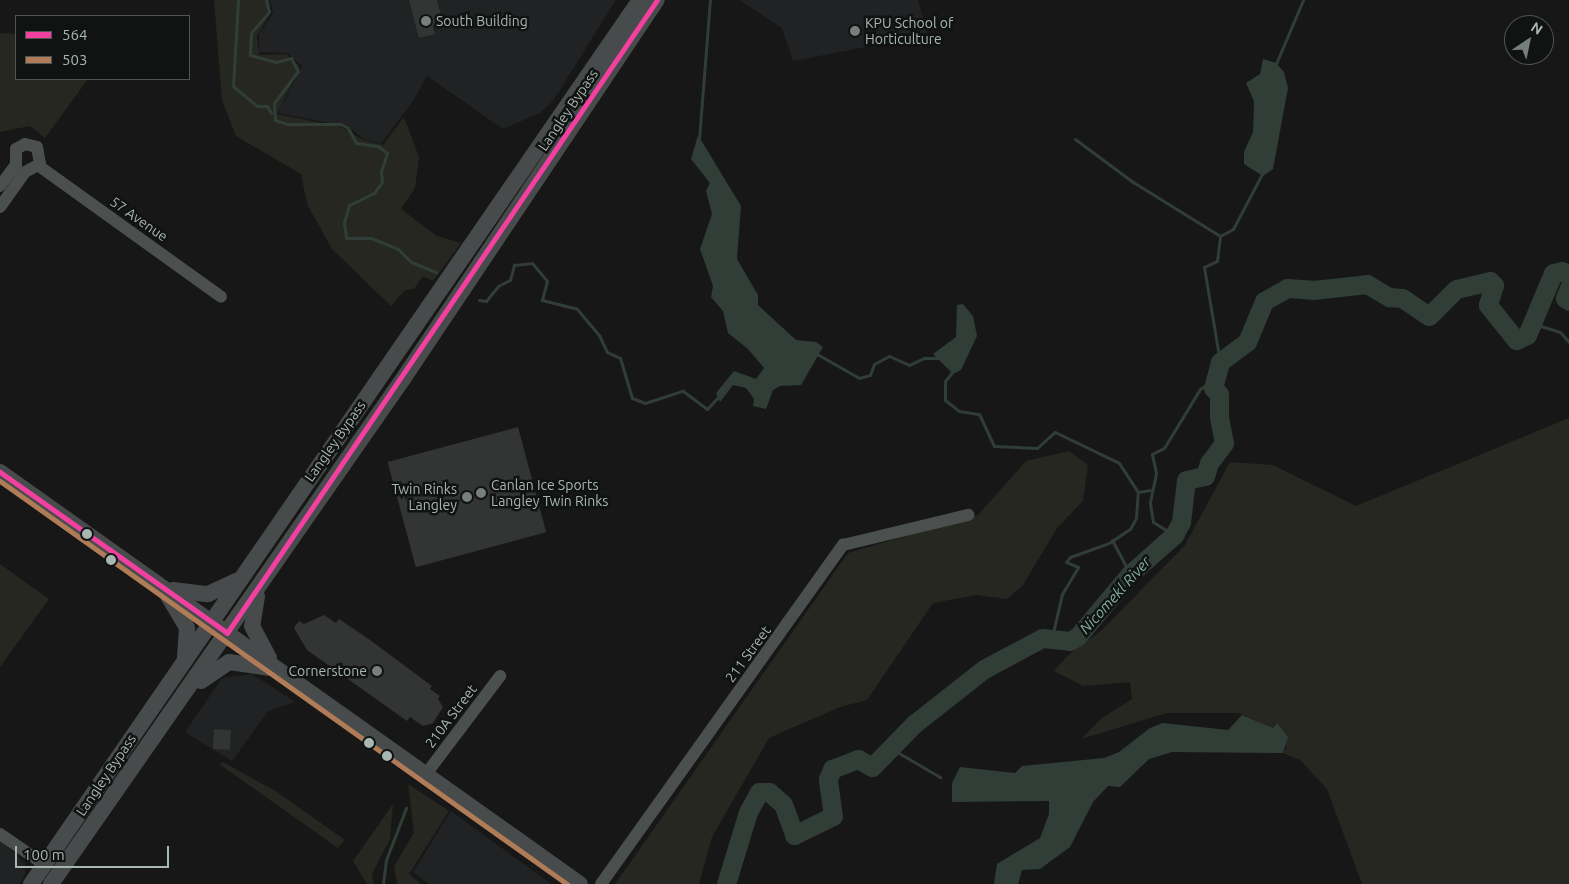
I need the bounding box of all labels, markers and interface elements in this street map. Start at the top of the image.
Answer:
place label: South Building [436,13,528,29]
legend [15,15,190,80]
marker: South Building [420,15,432,27]
place label: KPU School of Horticulture [865,15,953,48]
north arrow [1504,15,1554,65]
text: N [1528,19,1546,38]
marker: KPU School of Horticulture [849,25,861,37]
text: 564 [62,26,87,43]
text: 503 [62,51,87,68]
street label: Langley Bypass [535,66,601,154]
street label: 57 Avenue [107,193,171,245]
street label: Langley Bypass [301,397,369,485]
place label: Canlan Ice Sports Langley Twin Rinks [491,477,608,510]
place label: Twin Rinks Langley [391,481,457,514]
marker: Canlan Ice Sports Langley Twin Rinks [475,487,487,499]
marker: Twin Rinks Langley [461,491,473,503]
unlabelled marker [82,529,92,539]
water label: Nicomekl River [1076,553,1154,637]
unlabelled marker [106,555,116,565]
street label: 211 Street [722,622,774,686]
place label: Cornerstone [288,663,367,679]
marker: Cornerstone [371,665,383,677]
street label: 210A Street [422,681,480,751]
street label: Langley Bypass [73,731,139,819]
unlabelled marker [364,738,374,748]
unlabelled marker [382,751,392,761]
scale bar [18,836,171,868]
text: 100 m [23,846,65,863]

